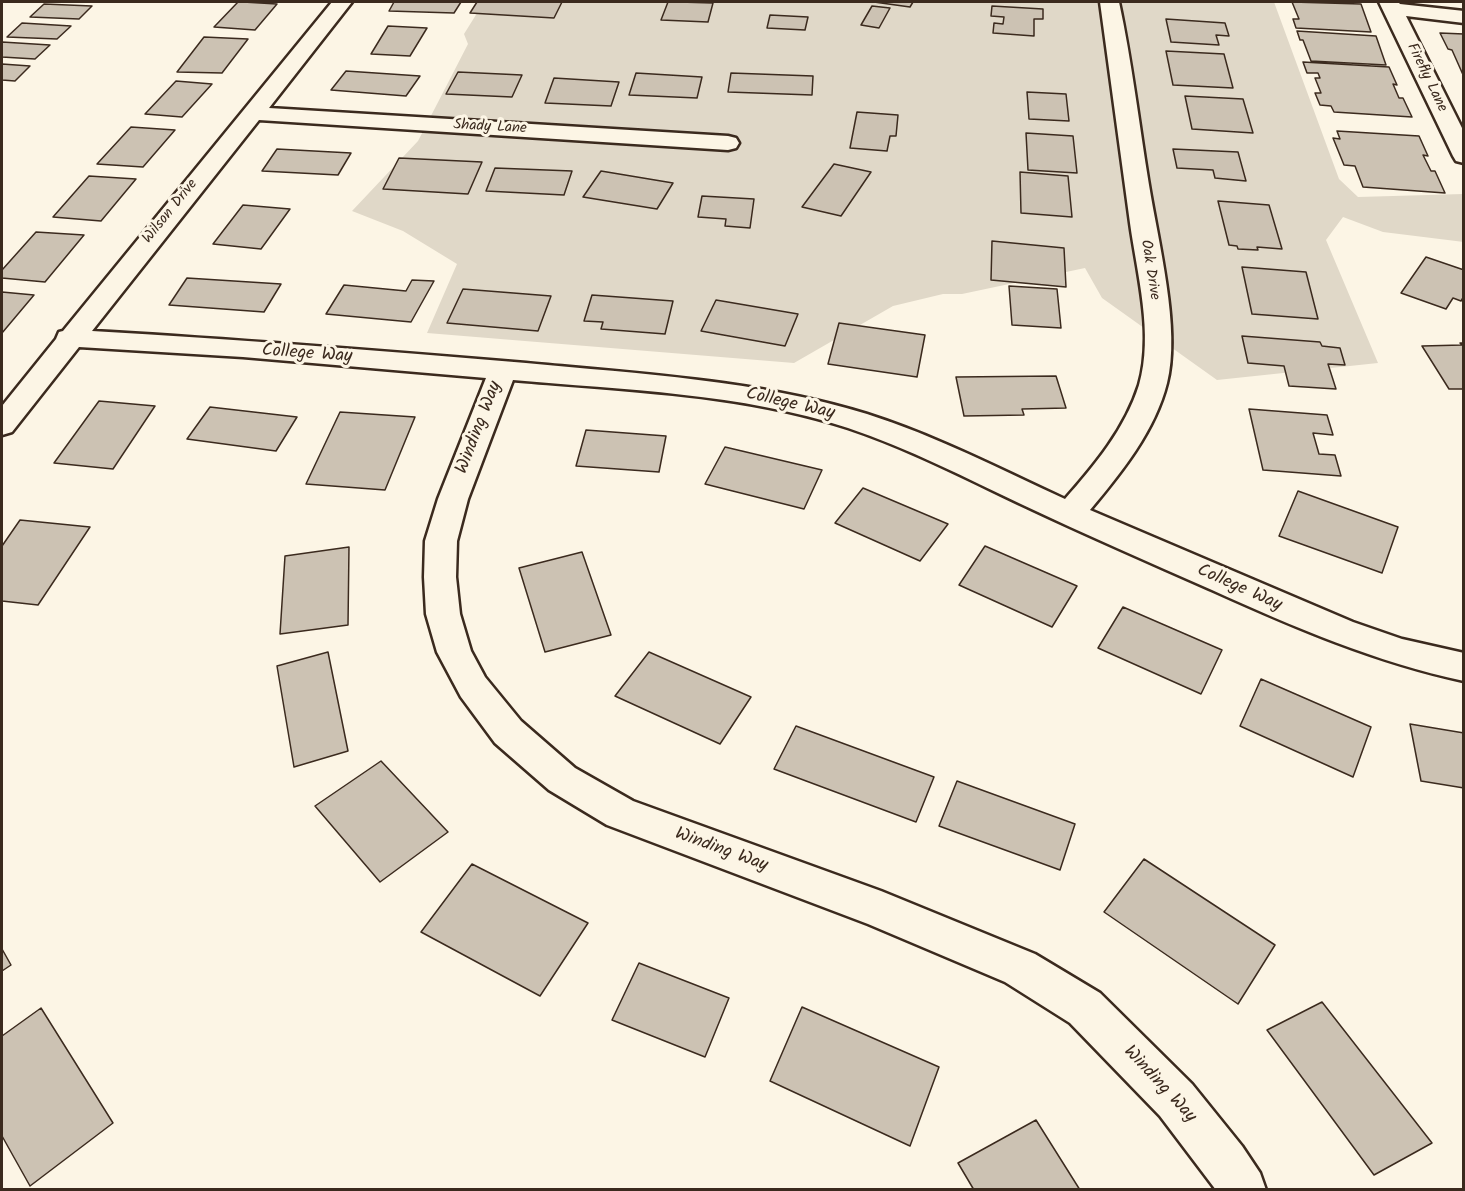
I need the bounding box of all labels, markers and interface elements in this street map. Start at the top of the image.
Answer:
street label: Firefly Lane [1402,41,1450,115]
street label: Shady Lane [453,117,527,139]
street label: Wilson Drive [140,176,202,248]
street label: Oak Drive [1135,239,1163,301]
street label: College Way [261,341,353,369]
street label: Winding Way [452,379,508,477]
street label: College Way [743,384,837,426]
street label: College Way [1193,561,1285,617]
street label: Winding Way [671,824,771,878]
street label: Winding Way [1118,1042,1200,1128]

